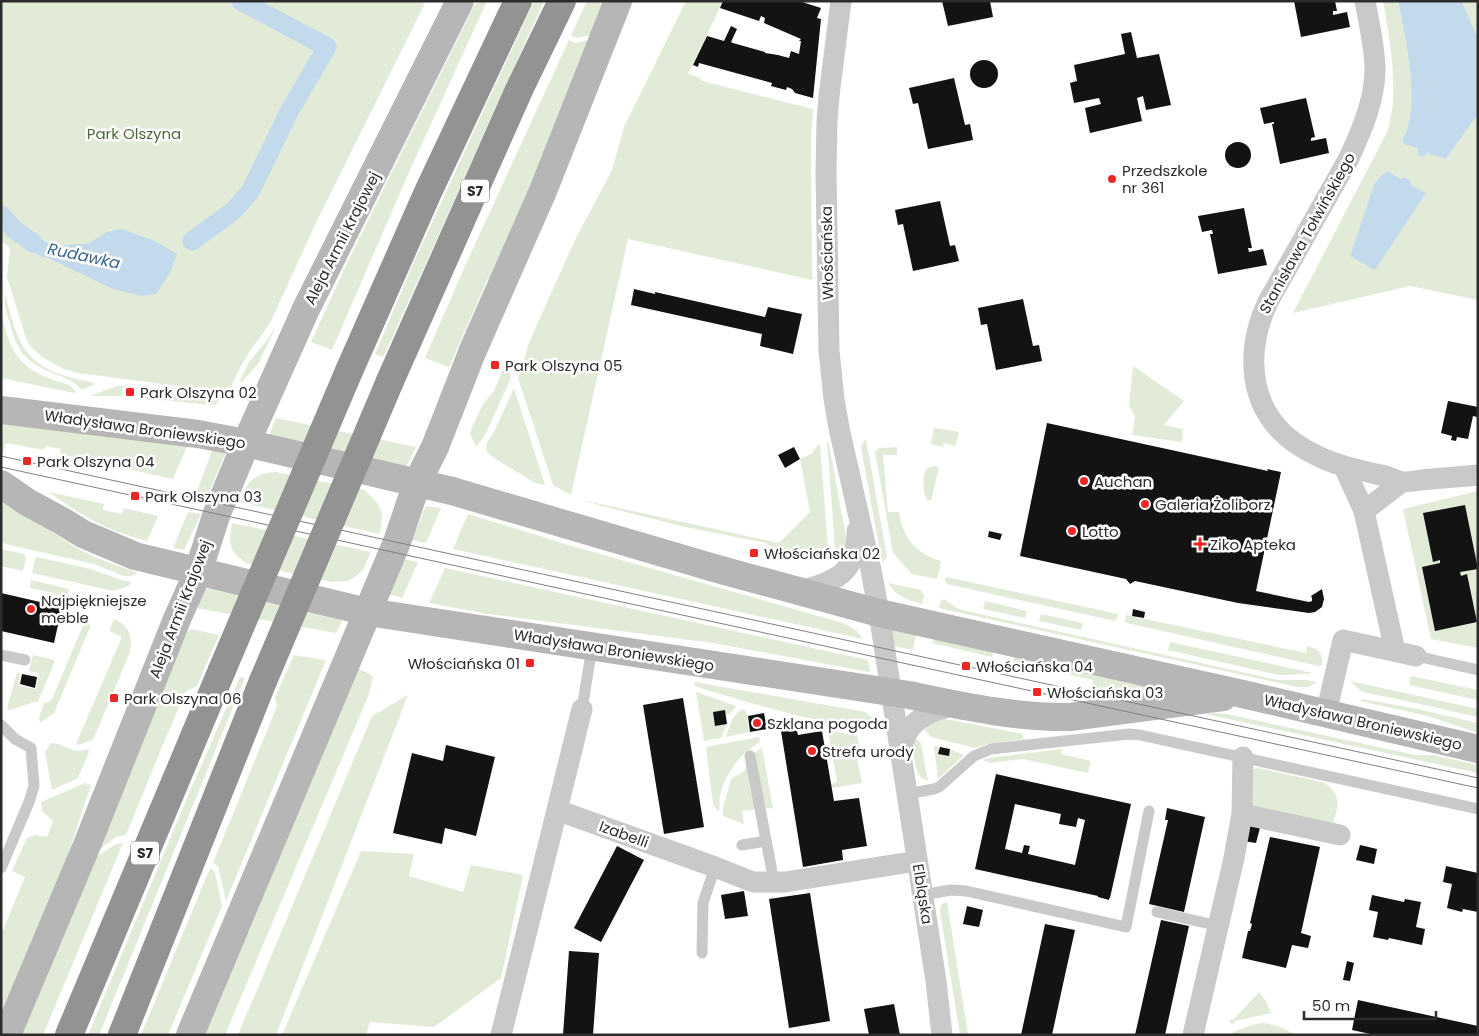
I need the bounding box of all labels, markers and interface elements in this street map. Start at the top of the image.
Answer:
park label: Park Olszyna [87,123,181,144]
street label: Stanisława Tołwińskiego [1254,149,1360,317]
place label: Przedszkole nr 361 [1122,160,1208,198]
street label: Aleja Armii Krajowej [299,168,385,308]
marker: Przedszkole nr 361 [1106,173,1118,185]
road number: S7 [461,180,489,202]
street label: Włościańska [816,206,838,300]
water label: Rudawka [46,237,123,275]
place label: Park Olszyna 05 [505,355,622,376]
marker: Park Olszyna 05 [489,359,501,371]
place label: Park Olszyna 02 [140,382,257,403]
marker: Park Olszyna 02 [124,386,136,398]
street label: Władysława Broniewskiego [43,404,247,454]
place label: Park Olszyna 04 [37,451,154,472]
marker: Park Olszyna 04 [21,455,33,467]
place label: Auchan [1094,471,1152,492]
marker: Auchan [1078,475,1090,487]
place label: Park Olszyna 03 [145,486,262,507]
marker: Park Olszyna 03 [129,490,141,502]
place label: Galeria Żoliborz [1155,494,1271,515]
marker: Galeria Żoliborz [1139,498,1151,510]
place label: Lotto [1082,521,1119,542]
marker: Lotto [1066,525,1078,537]
place label: Ziko Apteka [1210,534,1296,555]
street label: Aleja Armii Krajowej [144,537,216,681]
marker: Ziko Apteka [1194,538,1206,550]
place label: Włościańska 02 [764,543,880,564]
marker: Włościańska 02 [748,547,760,559]
place label: Najpiękniejsze meble [41,590,147,628]
marker: Najpiękniejsze meble [25,603,37,615]
street label: Władysława Broniewskiego [512,624,716,676]
place label: Włościańska 01 [408,653,520,674]
place label: Włościańska 04 [976,656,1093,677]
marker: Włościańska 01 [524,657,536,669]
marker: Włościańska 04 [960,660,972,672]
place label: Włościańska 03 [1047,682,1163,703]
marker: Włościańska 03 [1031,686,1043,698]
place label: Park Olszyna 06 [124,688,241,709]
street label: Władysława Broniewskiego [1262,689,1464,755]
marker: Park Olszyna 06 [108,692,120,704]
place label: Szklana pogoda [767,713,888,734]
marker: Szklana pogoda [751,717,763,729]
place label: Strefa urody [822,741,914,762]
marker: Strefa urody [806,745,818,757]
street label: Izabelli [596,815,652,853]
road number: S7 [131,841,159,864]
street label: Elbląska [908,862,938,926]
scale bar [1304,988,1436,1020]
text: 50 m [1312,995,1350,1016]

